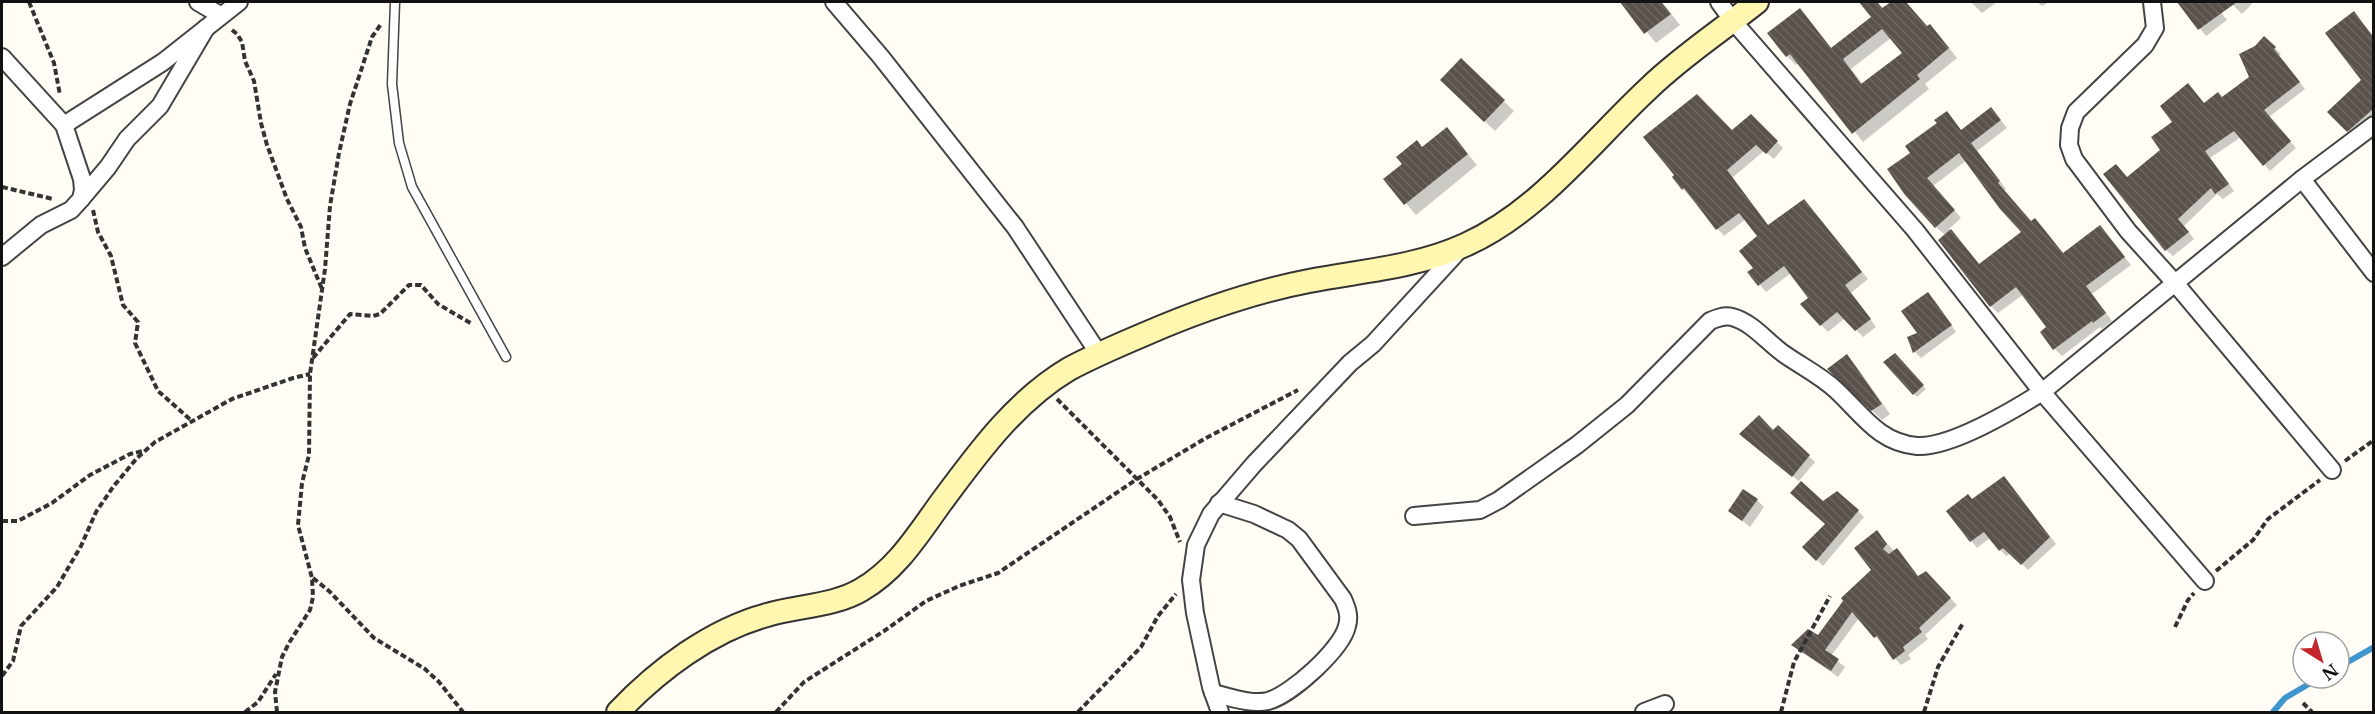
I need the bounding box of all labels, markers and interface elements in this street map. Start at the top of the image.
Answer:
north arrow [2291,630,2351,690]
text: N [2318,659,2342,684]

